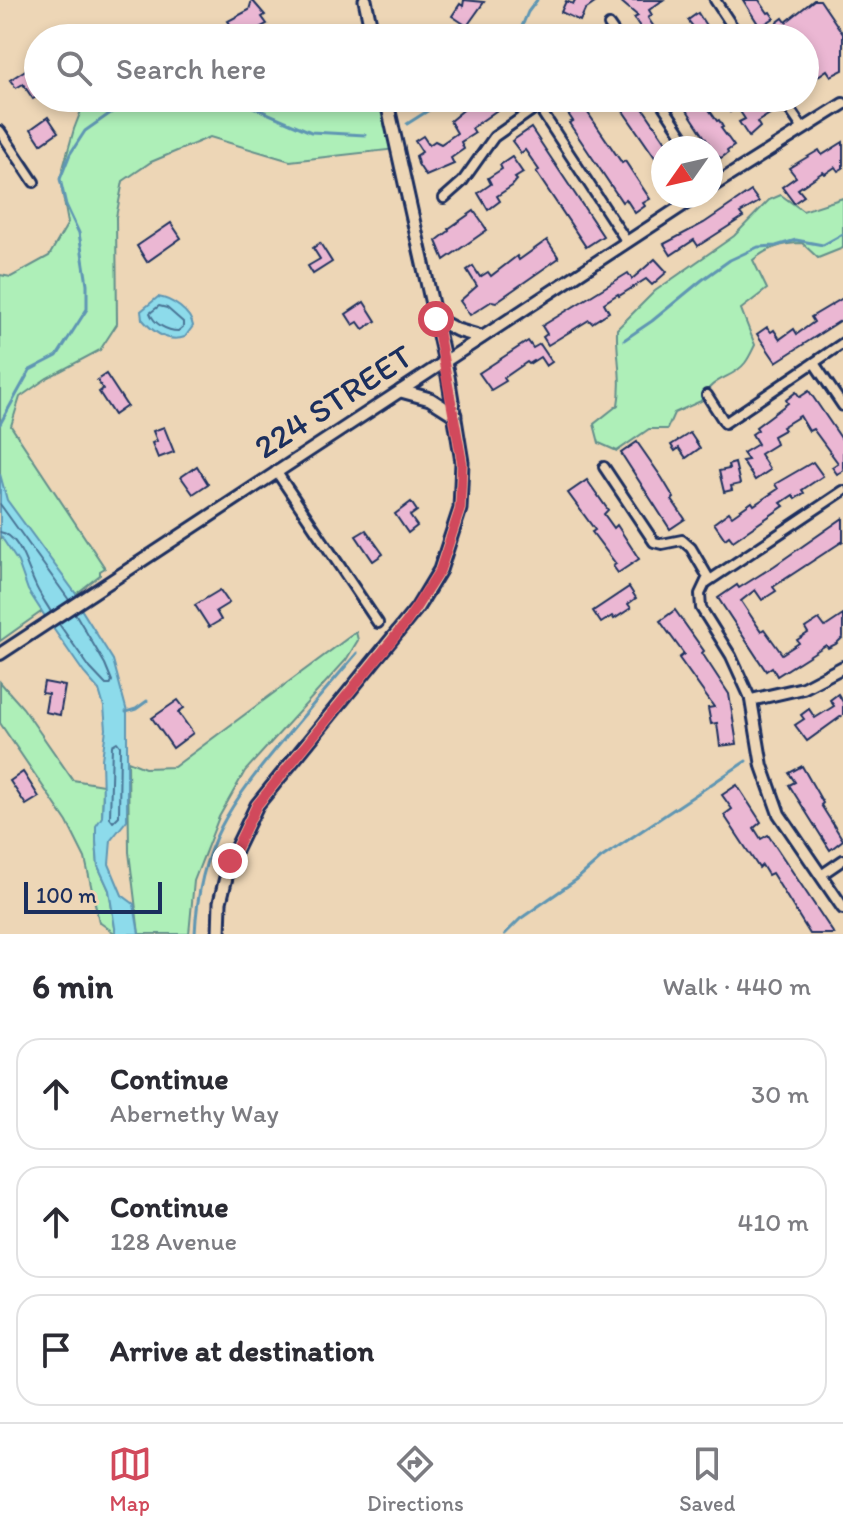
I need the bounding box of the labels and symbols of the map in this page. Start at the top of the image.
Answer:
north arrow [651,136,723,208]
route start [418,301,454,337]
street label: 224 STREET [247,335,420,468]
route end [212,843,248,879]
scale bar [24,878,162,914]

